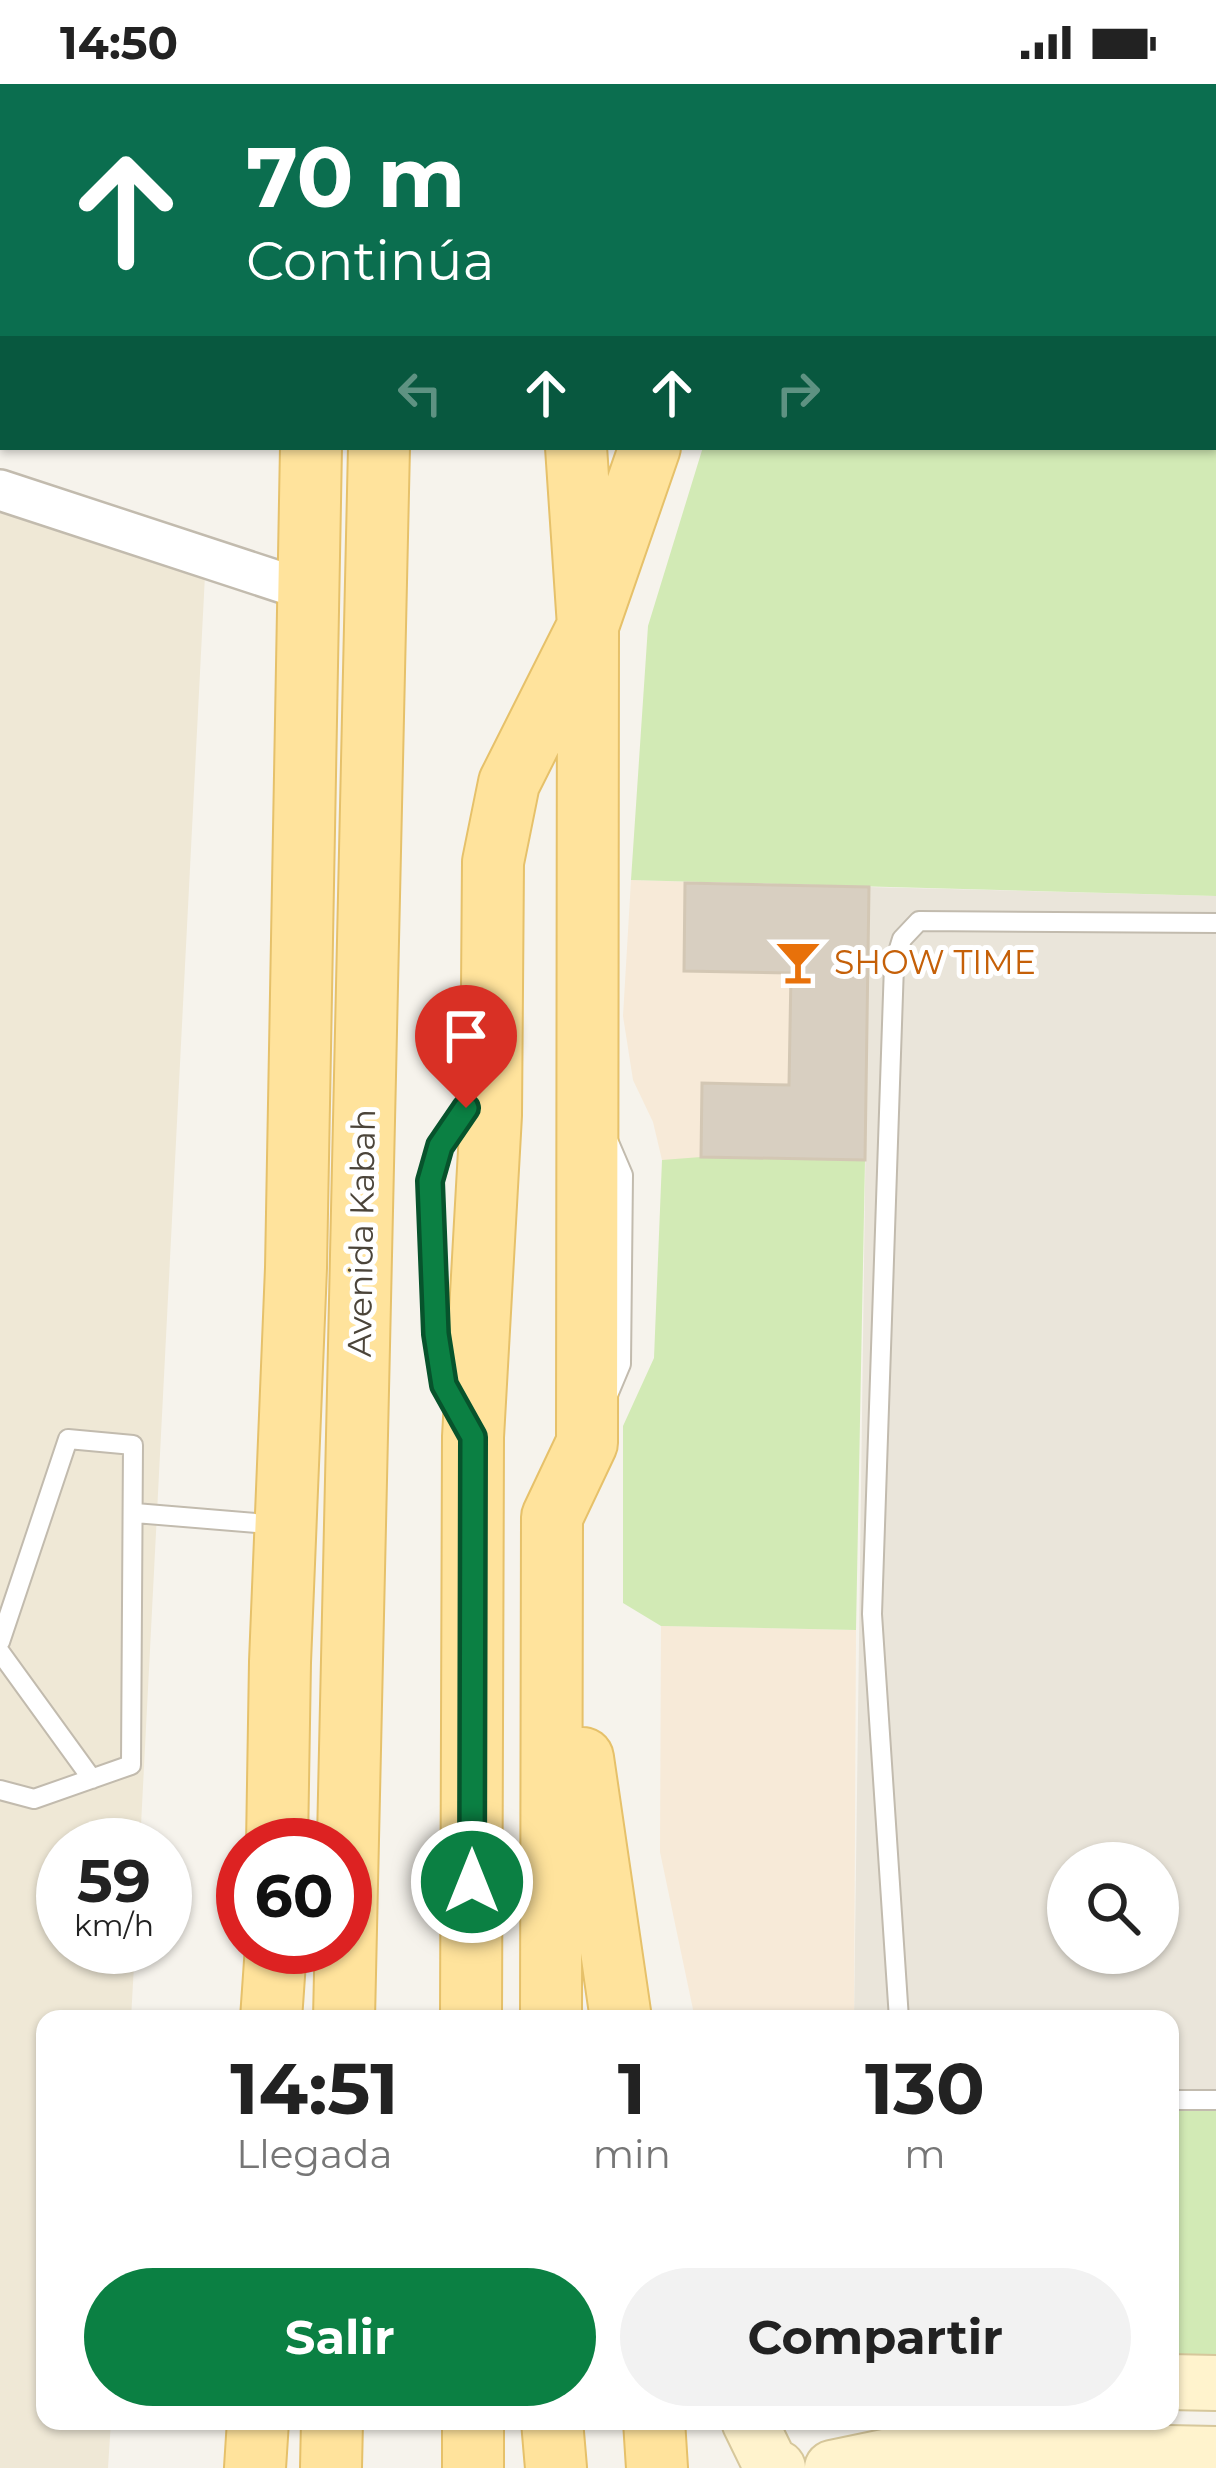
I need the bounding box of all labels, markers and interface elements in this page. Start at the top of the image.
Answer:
text: 14:50 [60,15,178,70]
text: 70 m [246,126,465,228]
icon: ahead [48,132,204,288]
text: Continúa [246,228,495,294]
icon: left [387,360,453,426]
icon: ahead [513,360,579,426]
icon: ahead [639,360,705,426]
icon: right [765,360,831,426]
bar icon: SHOW TIME [773,937,823,987]
place label: SHOW TIME [834,942,1036,982]
pin [415,985,517,1108]
icon: arrive [433,1003,499,1069]
street label: Avenida Kabah [339,1109,383,1357]
speed limit sign: 60 [216,1818,372,1974]
position arrow [409,1819,535,1945]
map controls [1047,1842,1179,1974]
button: search [1047,1842,1179,1974]
text: 59 [77,1844,151,1917]
text: km/h [74,1907,154,1944]
text: 14:51 [230,2044,399,2132]
text: 1 [618,2044,646,2132]
text: 130 [865,2044,985,2132]
text: Llegada [236,2130,392,2178]
text: min [593,2130,671,2178]
text: m [904,2130,946,2178]
button: Salir [84,2268,596,2406]
button: Compartir [620,2268,1131,2406]

